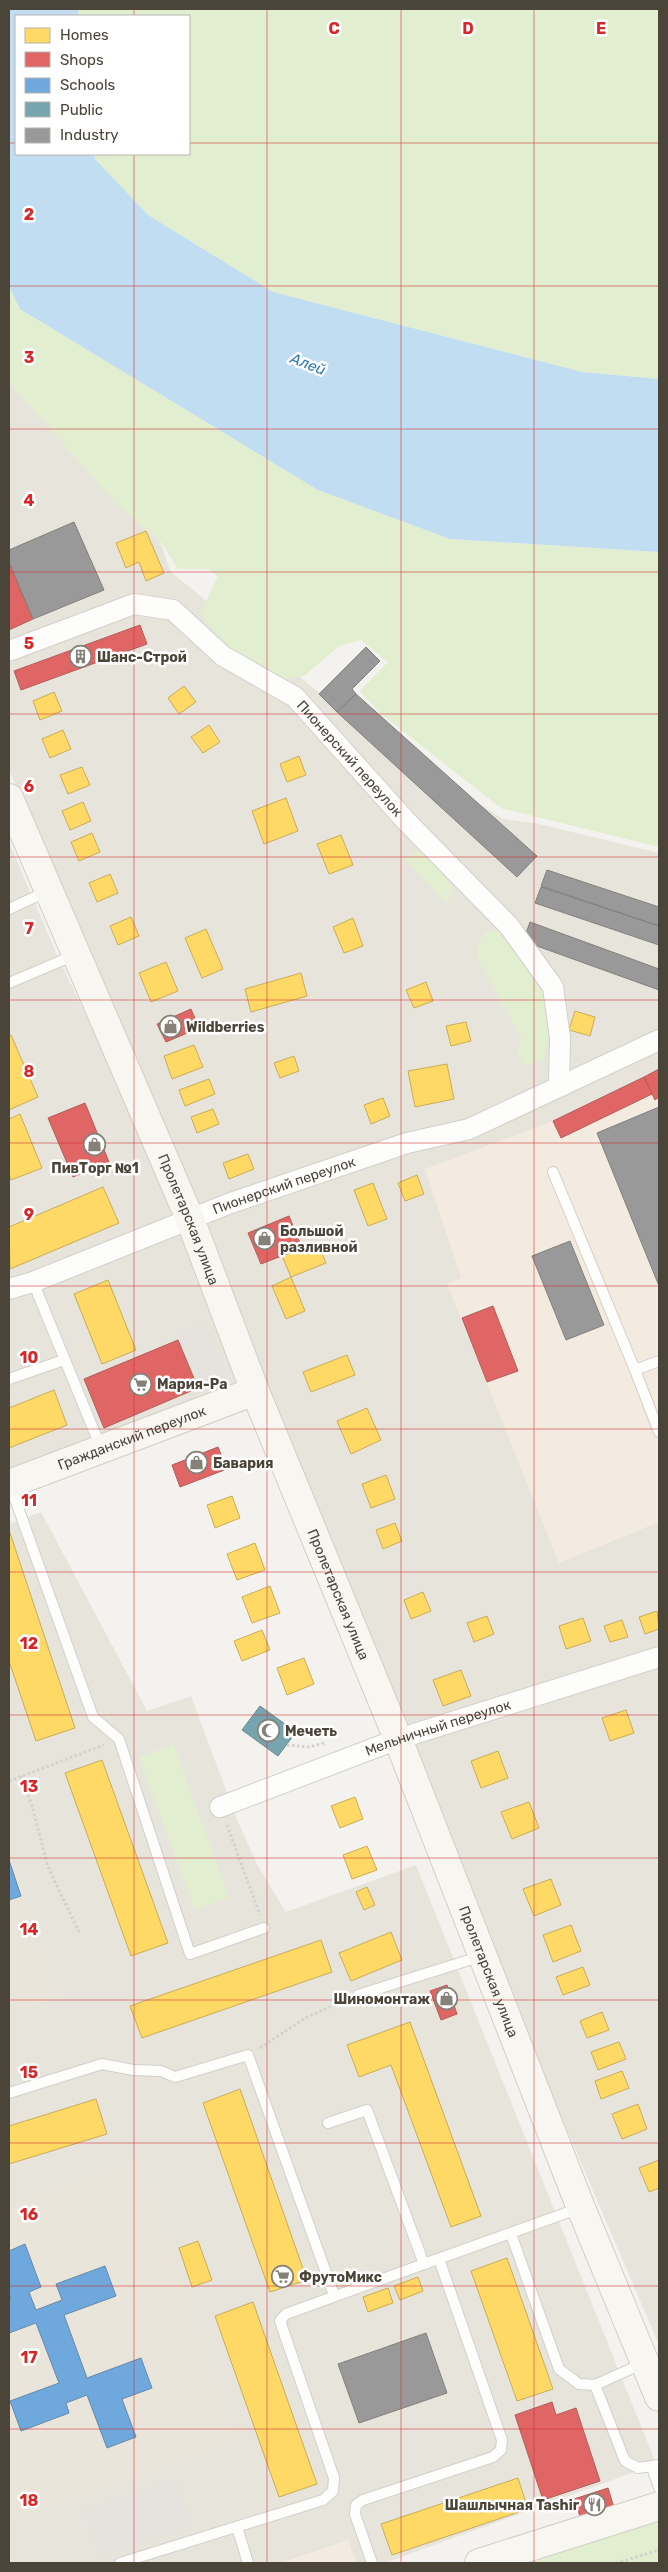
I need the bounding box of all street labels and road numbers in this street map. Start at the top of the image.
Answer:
street label: Пионерский переулок [293,697,406,821]
street label: Пролетарская улица [154,1151,222,1287]
street label: Пионерский переулок [210,1153,358,1218]
street label: Гражданский переулок [55,1402,209,1474]
street label: Пролетарская улица [304,1527,373,1662]
street label: Мельничный переулок [363,1696,513,1760]
street label: Пролетарская улица [455,1904,522,2040]

